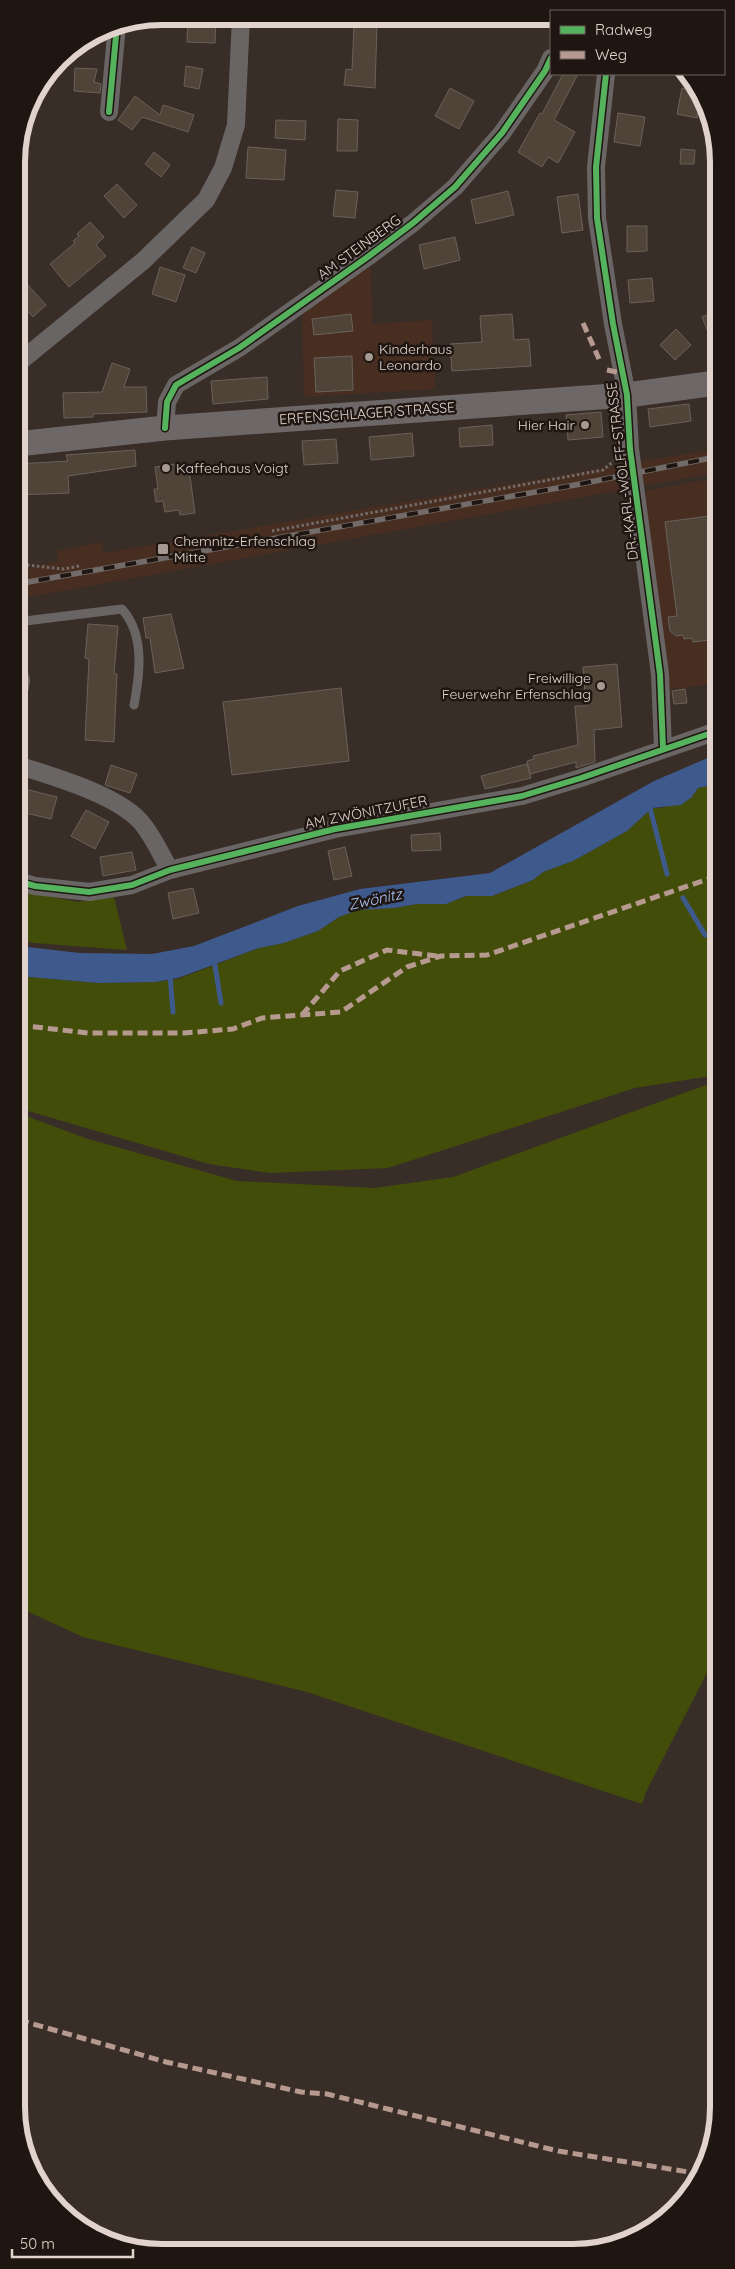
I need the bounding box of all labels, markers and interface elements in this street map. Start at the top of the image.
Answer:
legend [550,10,725,75]
text: Radweg [595,20,652,39]
text: Weg [595,45,627,64]
street label: AM STEINBERG [314,211,404,283]
place label: Kinderhaus Leonardo [379,340,452,374]
marker: Kinderhaus Leonardo [363,351,375,363]
street label: DR.-KARL-WOLFF-STRASSE [602,381,642,561]
street label: ERFENSCHLAGER STRASSE [278,398,456,428]
place label: Hier Hair [518,416,576,434]
marker: Hier Hair [579,419,591,431]
place label: Kaffeehaus Voigt [176,459,289,477]
marker: Kaffeehaus Voigt [160,462,172,474]
place label: Chemnitz-Erfenschlag Mitte [174,532,316,566]
marker: Chemnitz-Erfenschlag Mitte [156,542,170,556]
place label: Freiwillige Feuerwehr Erfenschlag [442,669,591,703]
marker: Freiwillige Feuerwehr Erfenschlag [595,680,607,692]
street label: AM ZWÖNITZUFER [303,791,429,833]
water label: Zwönitz [347,884,405,914]
scale bar [12,2226,134,2258]
text: 50 m [20,2234,55,2253]

